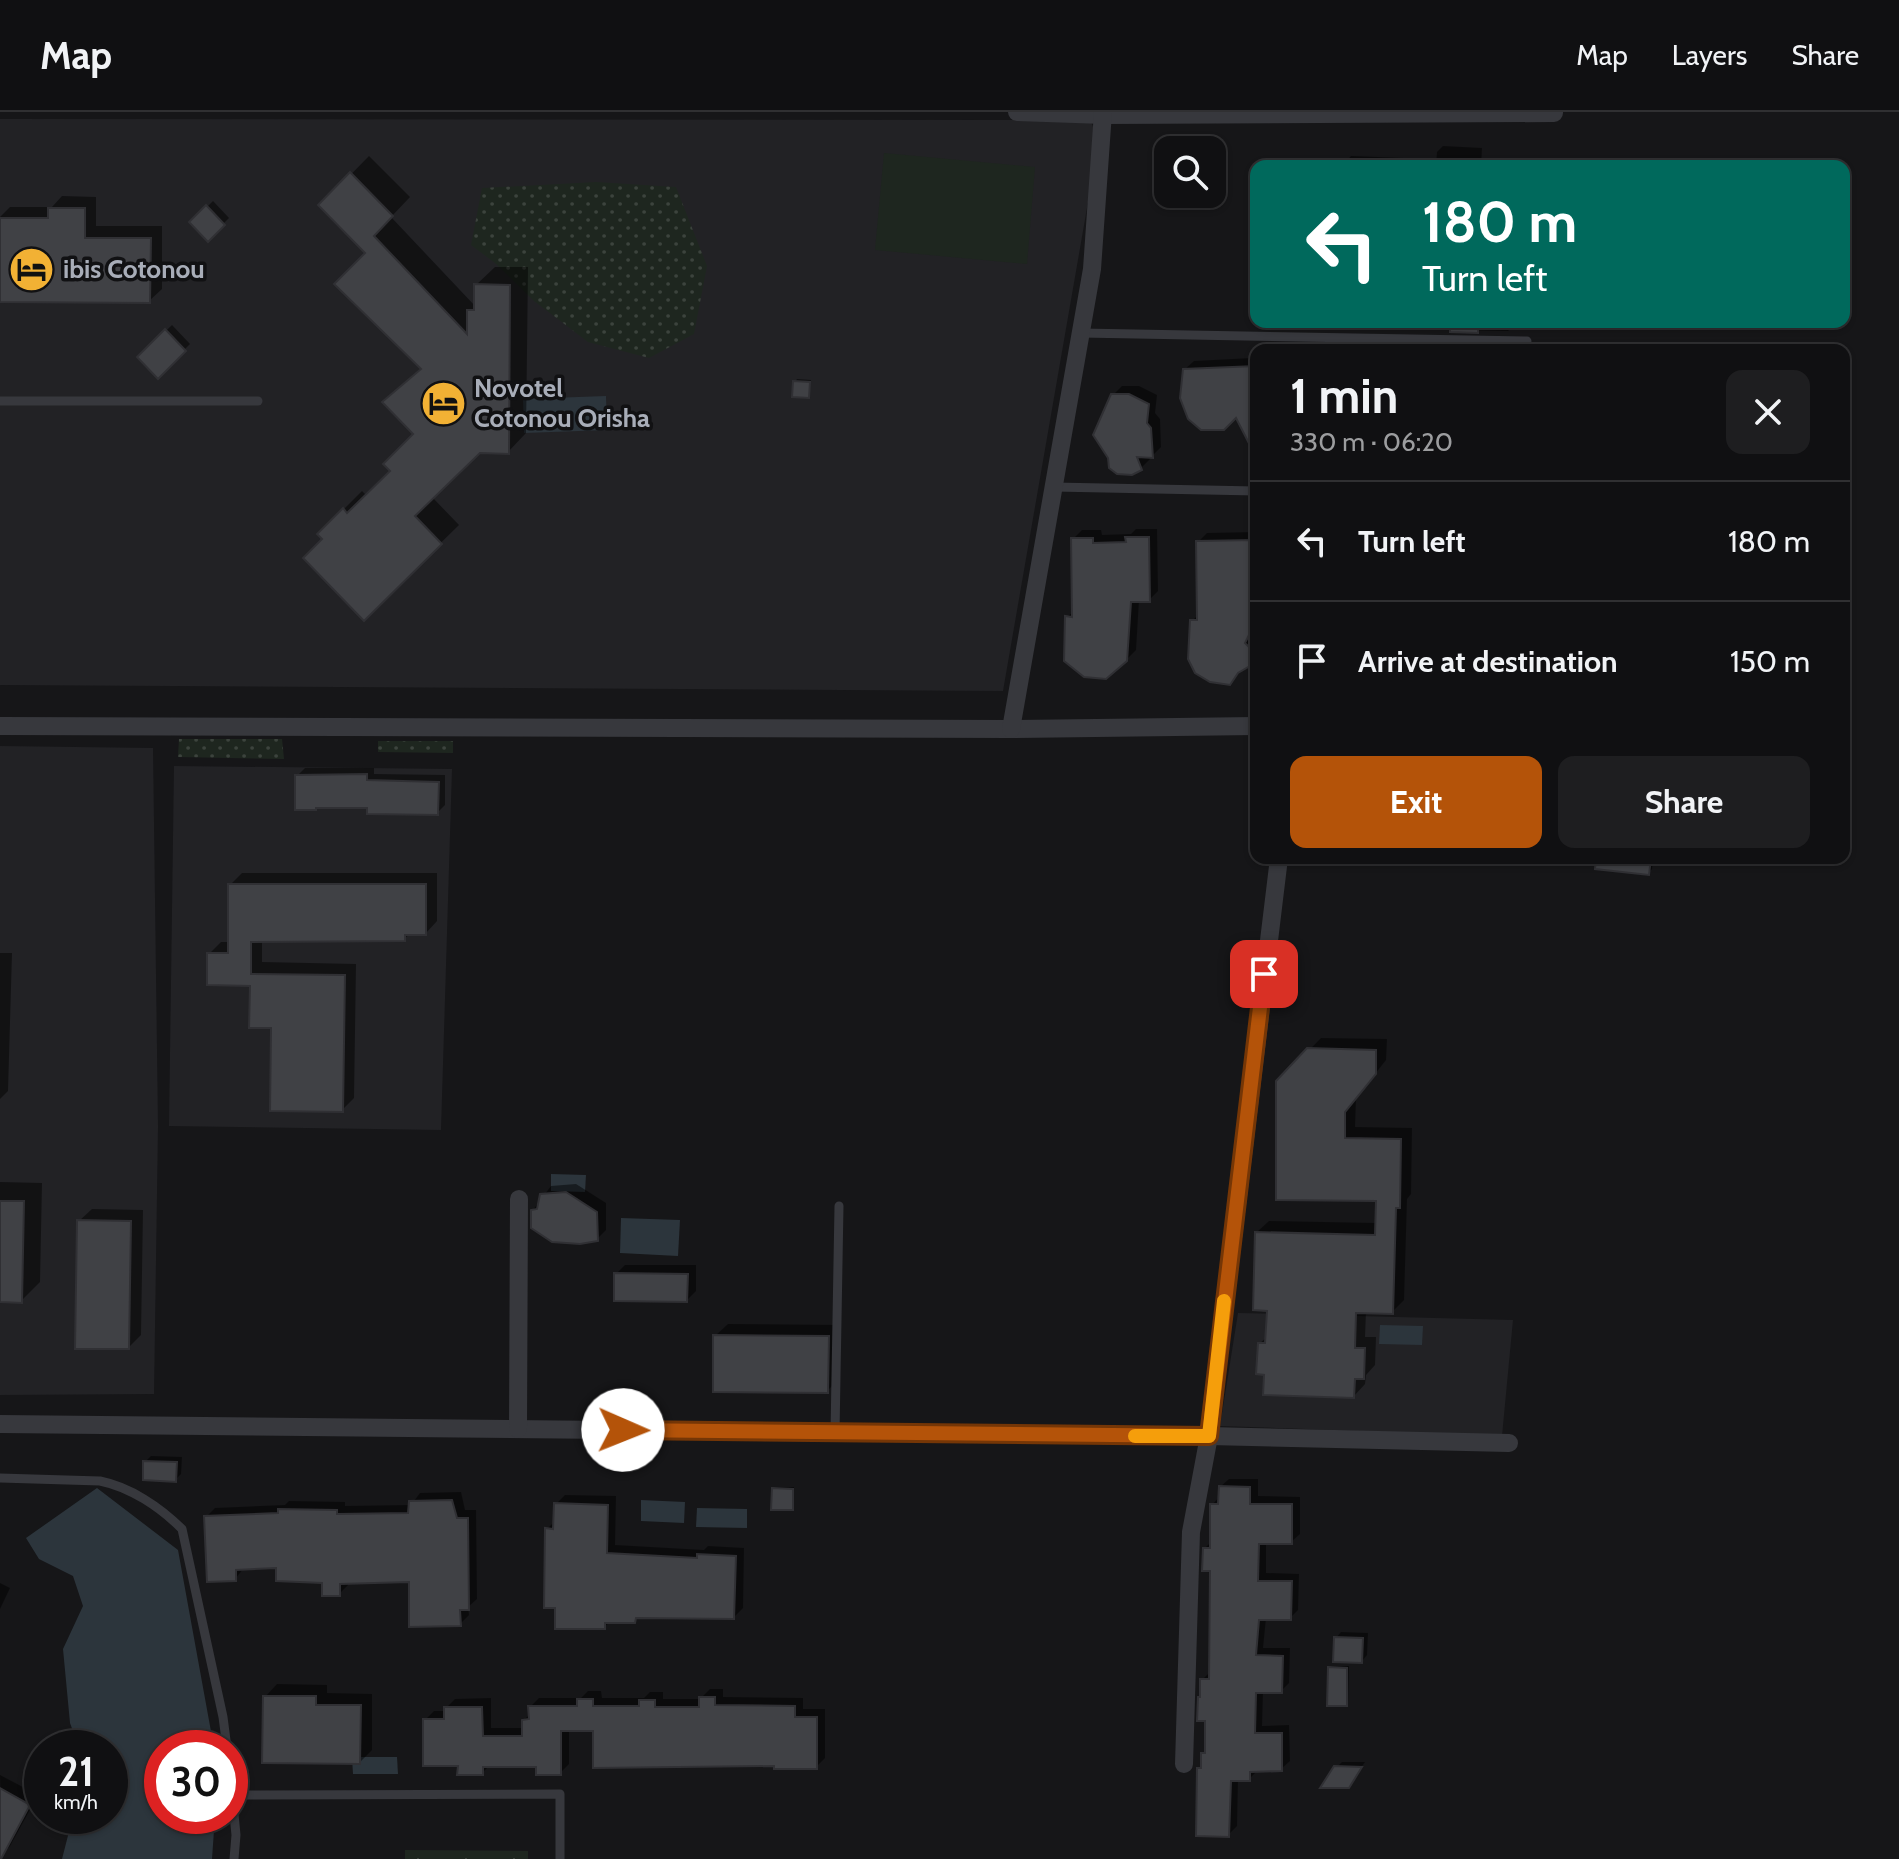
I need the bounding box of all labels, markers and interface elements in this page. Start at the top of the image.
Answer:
text: Map [40,32,112,79]
text: Map [1576,38,1628,72]
text: Layers [1672,38,1747,72]
text: Share [1791,38,1859,72]
map controls [1154,136,1226,208]
button: search [1154,136,1226,208]
text: 180 m [1422,188,1577,256]
icon: left [1290,192,1394,296]
hotel icon: ibis Cotonou [8,245,56,293]
place label: ibis Cotonou [63,253,205,285]
text: Turn left [1422,256,1547,300]
text: 1 min [1290,367,1398,425]
button: close [1726,370,1810,454]
place label: Novotel Cotonou Orisha [474,372,650,434]
hotel icon: Novotel Cotonou Orisha [419,379,467,427]
text: 330 m · 06:20 [1290,426,1453,458]
icon: left [1290,519,1334,563]
text: Turn left [1358,523,1466,560]
text: 180 m [1728,523,1810,560]
icon: arrive [1290,639,1334,683]
text: Arrive at destination [1358,643,1618,680]
text: 150 m [1730,643,1810,680]
button: Exit [1290,756,1542,848]
button: Share [1558,756,1810,848]
pin [1230,940,1298,1008]
icon: arrive [1242,952,1286,996]
position arrow [581,1388,665,1472]
speed limit sign: 30 [144,1730,248,1834]
text: 21 [58,1747,94,1796]
text: km/h [54,1790,98,1814]

